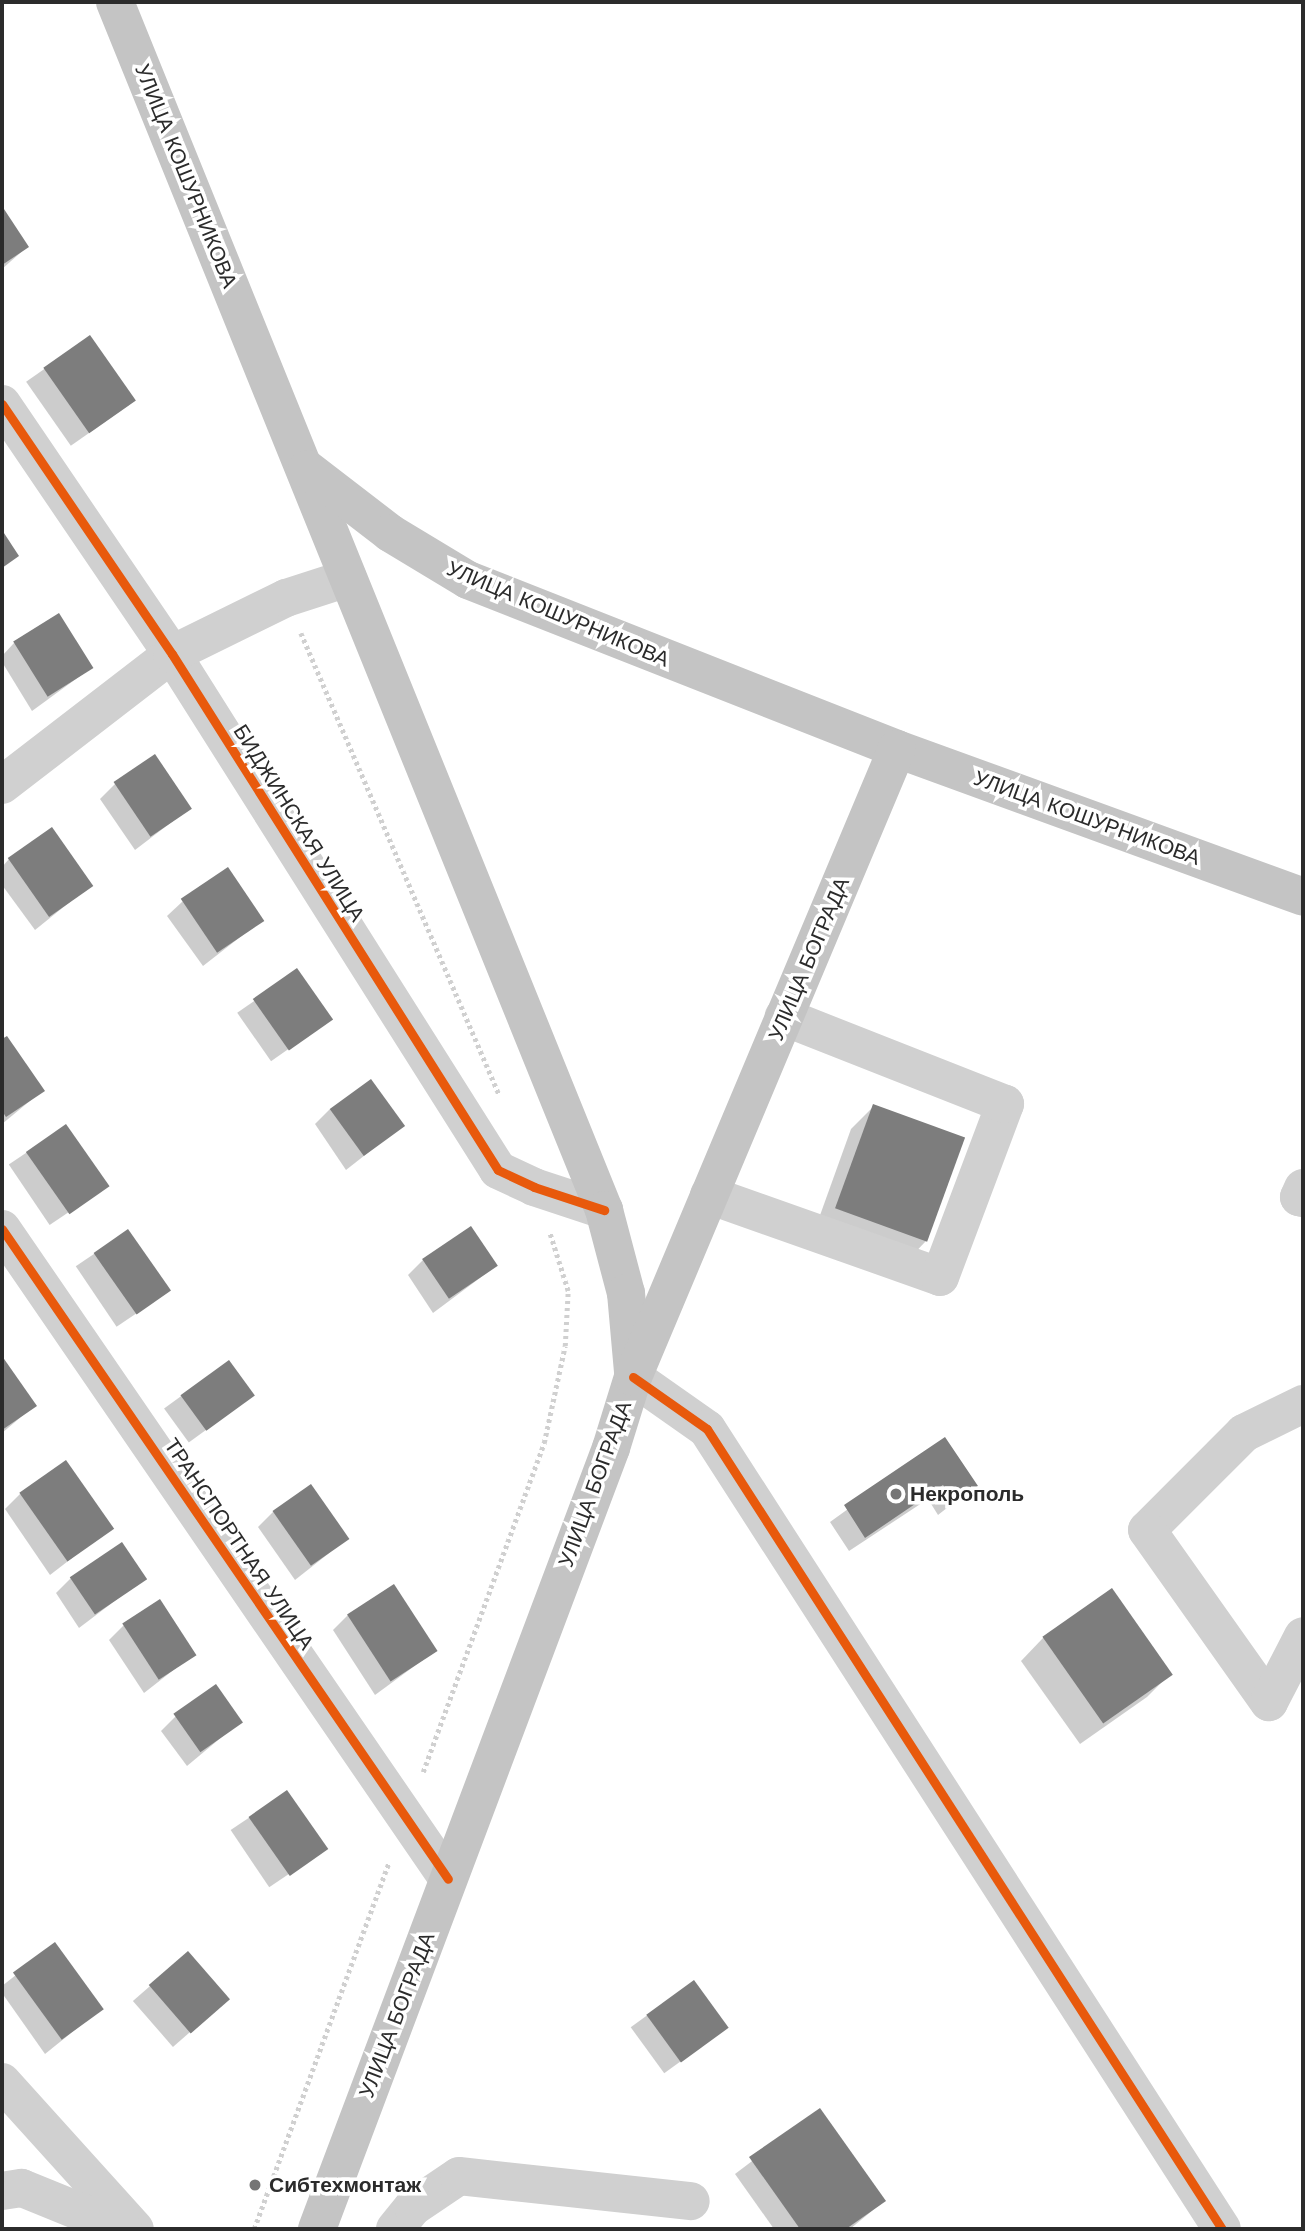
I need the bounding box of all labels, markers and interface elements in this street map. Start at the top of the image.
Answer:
street label: УЛИЦА КОШУРНИКОВА [130,60,242,292]
street label: УЛИЦА КОШУРНИКОВА [443,556,673,672]
street label: БИДЖИНСКАЯ УЛИЦА [228,720,370,926]
street label: УЛИЦА КОШУРНИКОВА [970,765,1204,871]
street label: УЛИЦА БОГРАДА [763,874,855,1044]
street label: УЛИЦА БОГРАДА [553,1397,637,1571]
street label: ТРАНСПОРТНАЯ УЛИЦА [159,1433,319,1655]
place label: Некрополь [910,1481,1024,1507]
marker: Некрополь [888,1486,904,1502]
street label: УЛИЦА БОГРАДА [354,1929,440,2101]
place label: Сибтехмонтаж [269,2172,421,2198]
marker: Сибтехмонтаж [247,2177,263,2193]

